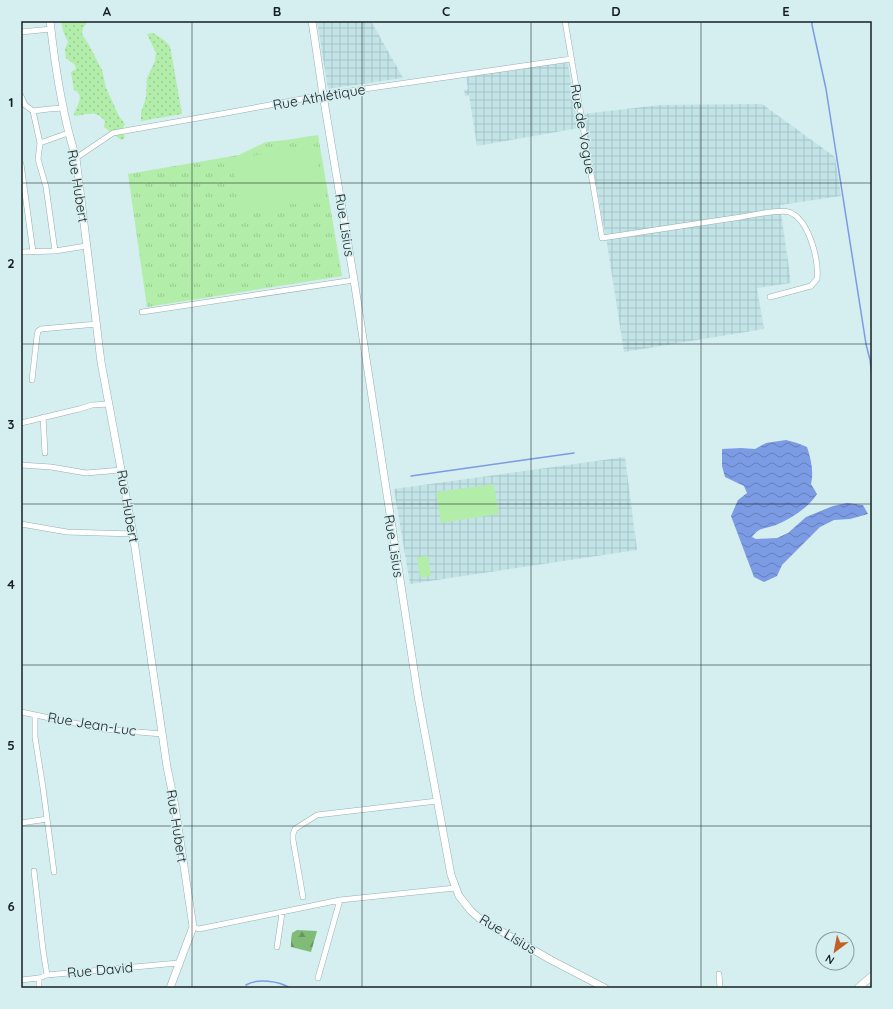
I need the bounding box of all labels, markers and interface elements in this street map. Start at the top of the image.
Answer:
text: A [103,3,112,19]
text: B [273,3,281,19]
text: C [442,3,450,19]
text: D [611,3,621,19]
text: E [782,3,790,19]
street label: Rue Athlétique [271,80,367,114]
street label: Rue de Vogue [566,83,600,176]
text: 1 [8,94,14,110]
street label: Rue Hubert [63,148,93,224]
street label: Rue Lisius [331,192,359,258]
text: 2 [7,255,15,271]
text: 3 [8,416,15,432]
street label: Rue Hubert [113,468,143,544]
street label: Rue Lisius [380,513,408,579]
text: 4 [7,576,15,592]
street label: Rue Jean-Luc [46,708,138,740]
text: 5 [7,737,15,753]
street label: Rue Hubert [162,788,192,864]
text: 6 [7,898,15,914]
street label: Rue Lisius [476,910,540,958]
north arrow [815,931,855,971]
text: N [823,951,837,968]
street label: Rue David [66,958,134,982]

